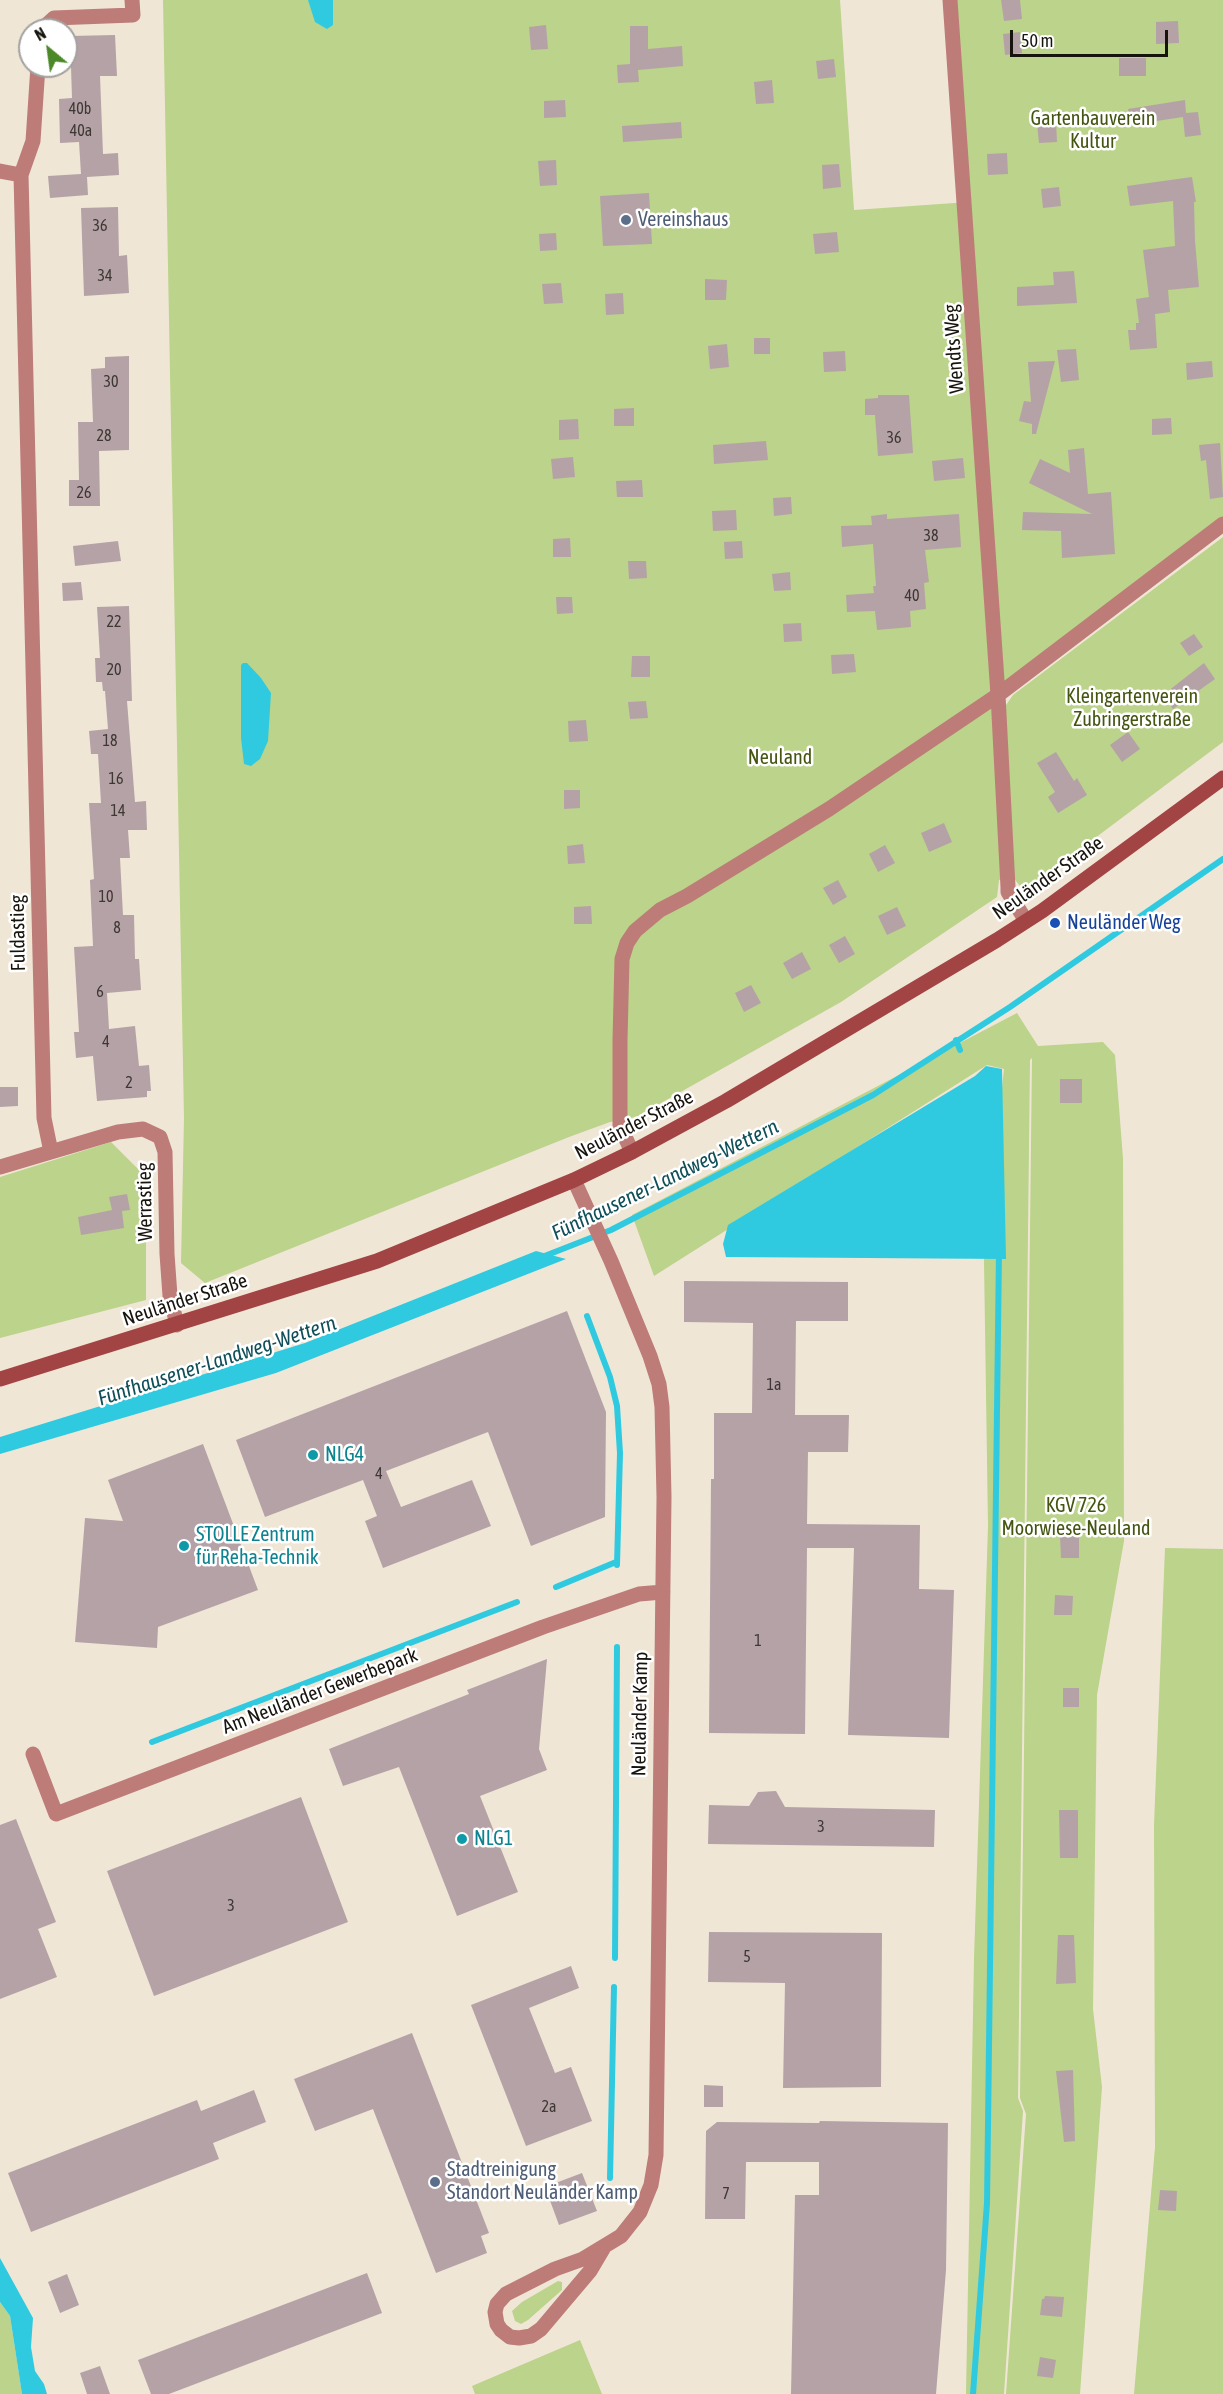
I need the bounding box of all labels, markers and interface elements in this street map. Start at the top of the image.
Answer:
north arrow [18,18,78,78]
scale bar [1013,18,1170,56]
text: N [32,24,49,44]
text: 50 m [1021,30,1053,51]
house number: 40b [69,99,91,119]
park label: Gartenbauverein Kultur [1031,107,1155,154]
house number: 40a [70,121,92,141]
place label: Vereinshaus [638,208,728,232]
marker: Vereinshaus [619,213,633,227]
house number: 36 [92,216,108,236]
house number: 34 [97,266,113,286]
street label: Wendts Weg [939,304,969,394]
house number: 30 [103,372,119,392]
house number: 28 [96,426,112,446]
house number: 36 [886,428,902,448]
house number: 26 [76,483,92,503]
house number: 38 [923,526,939,546]
house number: 40 [904,586,920,606]
house number: 22 [106,612,122,632]
house number: 20 [106,660,122,680]
park label: Kleingartenverein Zubringerstraße [1066,685,1198,732]
house number: 18 [102,731,118,751]
park label: Neuland [748,746,812,770]
house number: 16 [108,769,124,789]
house number: 14 [110,801,126,821]
street label: Neuländer Straße [988,831,1108,925]
house number: 10 [98,887,114,907]
street label: Fuldastieg [5,895,31,971]
place label: Neuländer Weg [1067,911,1181,935]
marker: Neuländer Weg [1048,916,1062,930]
house number: 8 [113,918,121,938]
house number: 6 [96,982,104,1002]
house number: 4 [102,1032,110,1052]
house number: 2 [125,1073,133,1093]
street label: Neuländer Straße [571,1085,697,1165]
water label: Fünfhausener-Landweg-Wettern [548,1114,782,1246]
street label: Werrastieg [132,1162,158,1242]
street label: Neuländer Straße [120,1269,250,1331]
water label: Fünfhausener-Landweg-Wettern [95,1311,339,1411]
house number: 1a [767,1375,781,1395]
place label: NLG4 [325,1443,364,1467]
marker: NLG4 [306,1448,320,1462]
house number: 4 [375,1464,383,1484]
park label: KGV 726 Moorwiese-Neuland [1001,1494,1151,1541]
place label: STOLLE Zentrum für Reha-Technik [196,1523,319,1570]
marker: STOLLE Zentrum für Reha-Technik [177,1539,191,1553]
house number: 1 [754,1631,762,1651]
street label: Am Neuländer Gewerbepark [219,1643,421,1739]
street label: Neuländer Kamp [627,1651,653,1777]
house number: 3 [817,1817,825,1837]
place label: NLG1 [474,1827,513,1851]
marker: NLG1 [455,1832,469,1846]
house number: 3 [227,1896,235,1916]
house number: 5 [743,1947,751,1967]
house number: 2a [542,2097,556,2117]
place label: Stadtreinigung Standort Neuländer Kamp [447,2158,638,2205]
marker: Stadtreinigung Standort Neuländer Kamp [428,2175,442,2189]
house number: 7 [722,2184,730,2204]

